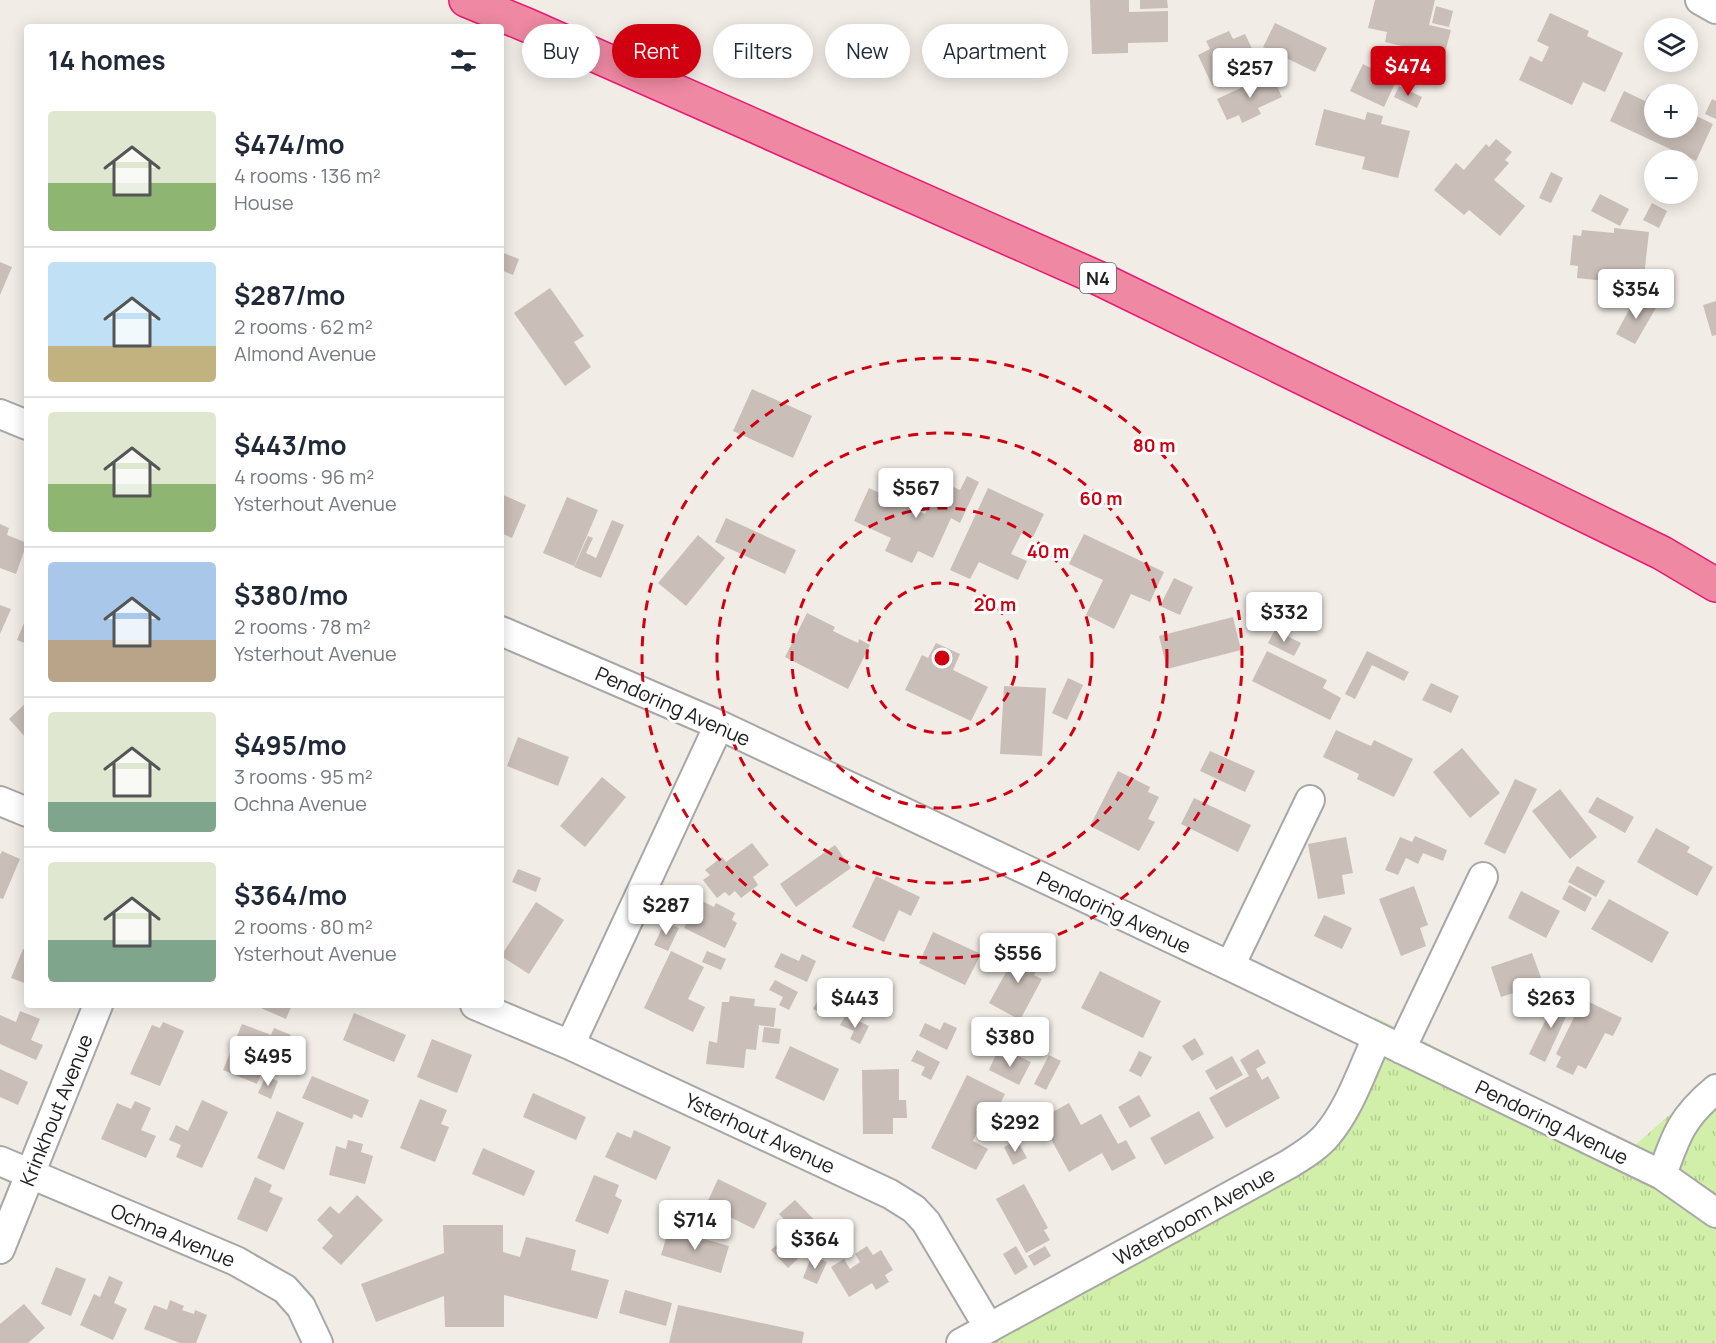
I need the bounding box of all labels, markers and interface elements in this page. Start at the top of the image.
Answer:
map controls [1644,18,1698,204]
button: layers [1644,18,1698,72]
chip: Buy [522,24,600,78]
chip: Rent [612,24,701,78]
chip: Filters [713,24,813,78]
chip: New [825,24,910,78]
chip: Apartment [922,24,1068,78]
text: 14 homes [48,42,166,78]
icon: filters [447,44,480,77]
pin: $474 [1372,46,1444,97]
pin: $257 [1214,48,1286,99]
text: $474 [1385,52,1431,79]
text: $257 [1227,54,1273,81]
button: + [1644,84,1698,138]
text: $474/mo [234,126,345,162]
icon: home [96,135,168,207]
button: − [1644,150,1698,204]
text: 4 rooms · 136 m² [234,162,381,189]
text: House [234,189,294,216]
road number: N4 [1080,263,1116,293]
pin: $354 [1600,269,1672,320]
text: $354 [1612,275,1660,302]
text: $287/mo [234,277,345,313]
icon: home [96,286,168,358]
text: 2 rooms · 62 m² [234,313,373,340]
text: Almond Avenue [234,340,376,367]
text: $443/mo [234,427,346,463]
text: 80 m [1133,433,1175,457]
icon: home [96,436,168,508]
text: 4 rooms · 96 m² [234,463,374,490]
pin: $567 [880,468,952,519]
text: $567 [892,474,940,501]
text: 60 m [1080,486,1122,510]
text: Ysterhout Avenue [234,490,397,517]
text: 40 m [1027,539,1069,563]
text: $380/mo [234,577,348,613]
icon: home [96,586,168,658]
text: 20 m [974,592,1016,616]
pin: $332 [1248,592,1320,643]
text: $332 [1260,598,1308,625]
text: 2 rooms · 78 m² [234,613,371,640]
text: Ysterhout Avenue [234,640,397,667]
centre of rings [932,648,952,668]
street label: Pendoring Avenue [591,660,755,752]
text: $495/mo [234,727,347,763]
icon: home [96,736,168,808]
text: 3 rooms · 95 m² [234,763,373,790]
text: Ochna Avenue [234,790,367,817]
street label: Pendoring Avenue [1033,864,1195,960]
text: $364/mo [234,877,347,913]
pin: $287 [630,885,702,936]
icon: home [96,886,168,958]
text: $287 [642,891,690,918]
text: 2 rooms · 80 m² [234,913,373,940]
pin: $556 [982,933,1054,984]
text: $556 [994,939,1042,966]
text: Ysterhout Avenue [234,940,397,967]
pin: $443 [819,978,891,1029]
pin: $263 [1515,978,1587,1029]
text: $443 [831,984,879,1011]
text: $263 [1527,984,1575,1011]
pin: $380 [974,1017,1046,1068]
text: $380 [985,1023,1035,1050]
street label: Krinkhout Avenue [13,1030,99,1190]
pin: $495 [232,1036,304,1087]
text: $495 [244,1042,292,1069]
street label: Pendoring Avenue [1471,1073,1633,1171]
street label: Ysterhout Avenue [681,1086,839,1180]
pin: $292 [979,1102,1051,1153]
text: $292 [991,1108,1039,1135]
street label: Waterboom Avenue [1109,1160,1279,1272]
street label: Ochna Avenue [107,1197,239,1273]
pin: $714 [659,1200,731,1251]
text: $714 [673,1206,717,1233]
pin: $364 [779,1219,851,1270]
text: $364 [791,1225,839,1252]

